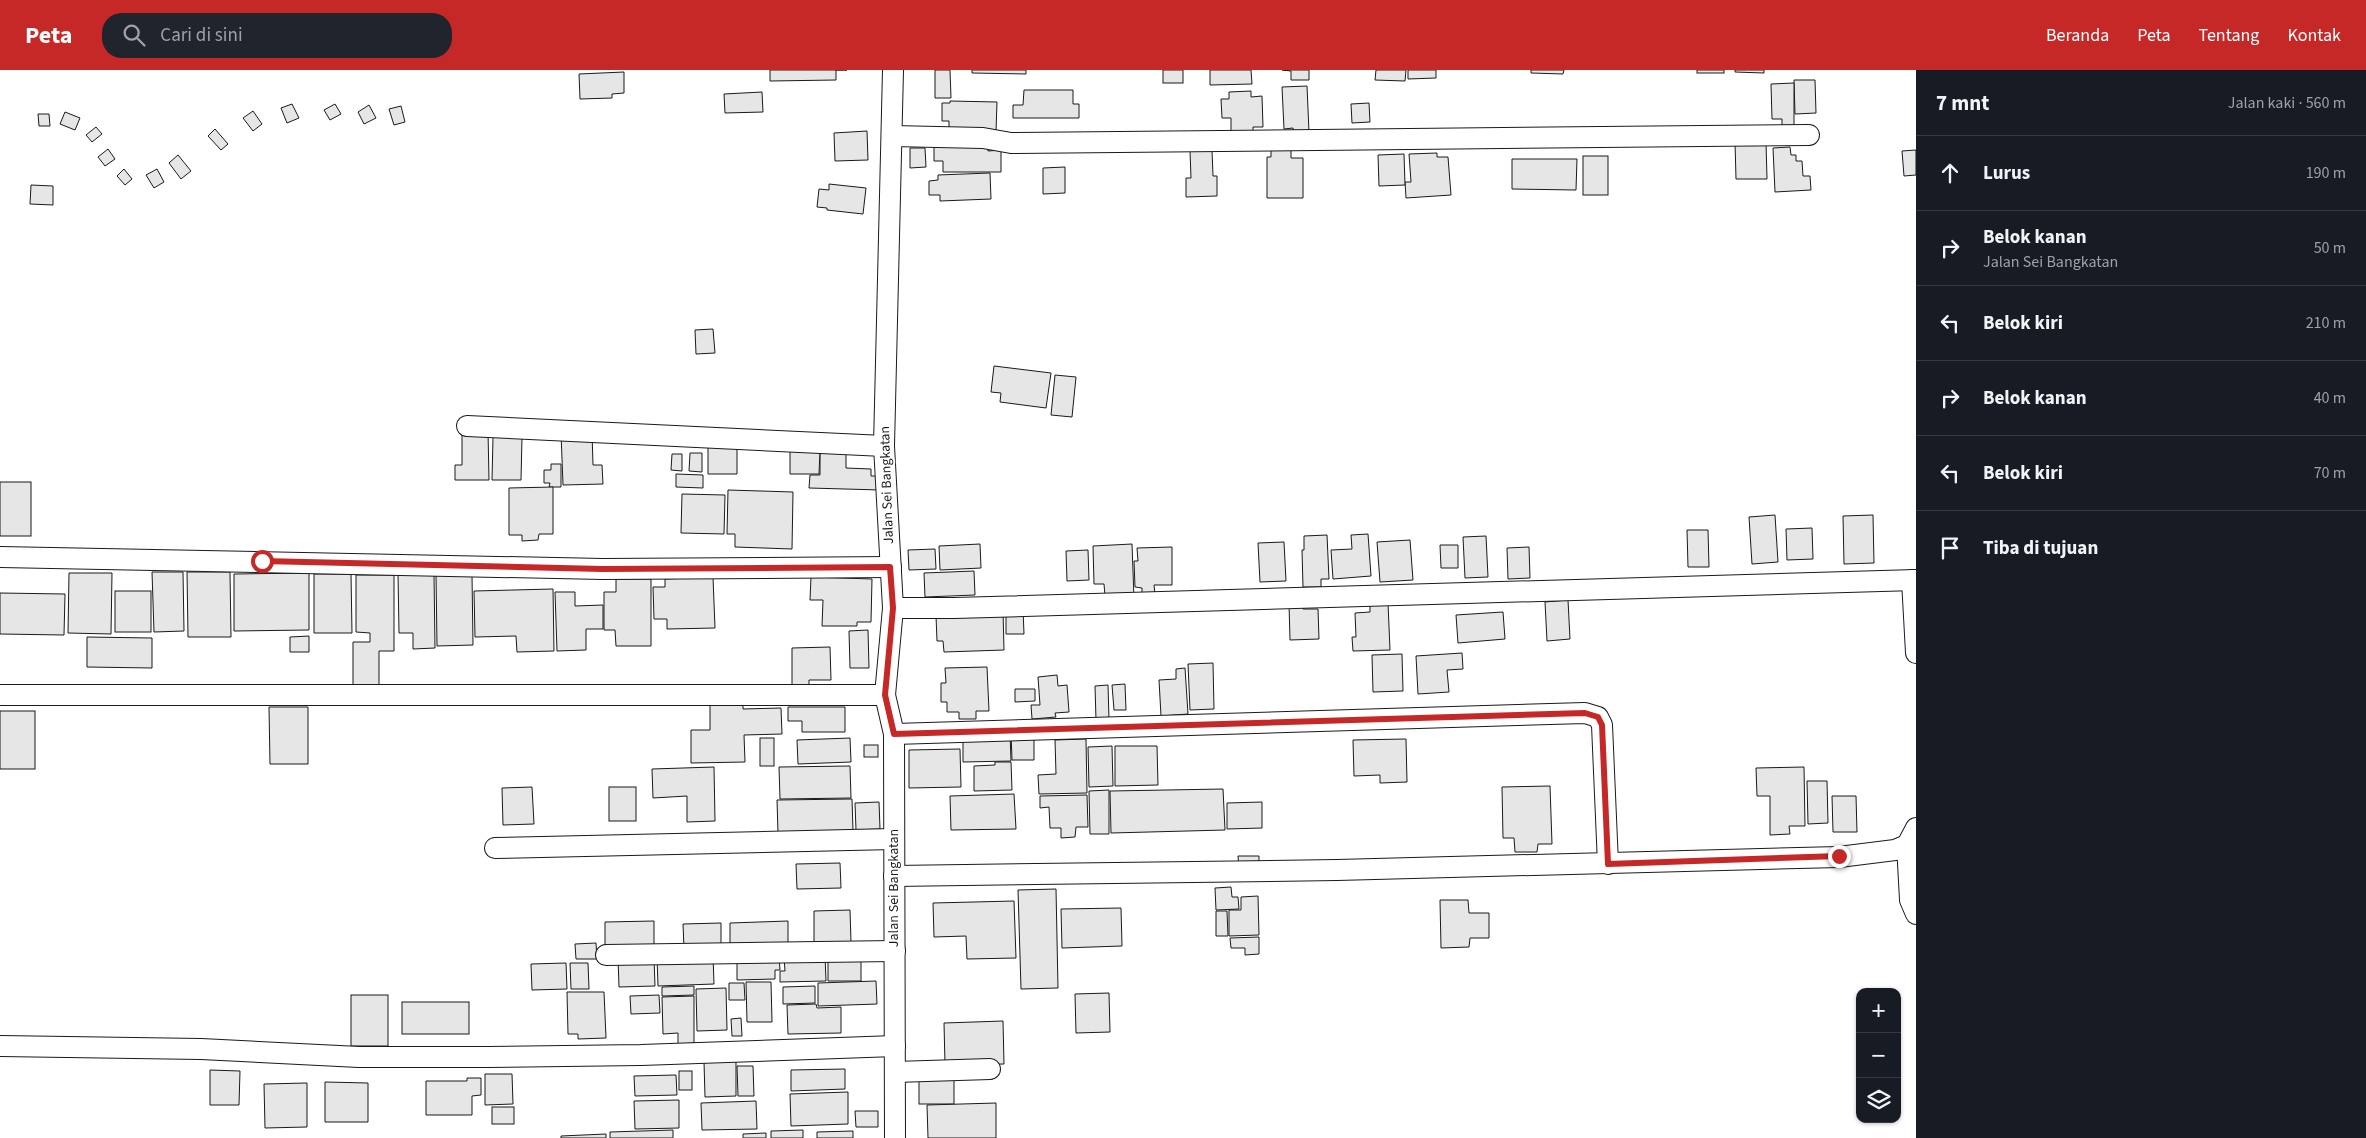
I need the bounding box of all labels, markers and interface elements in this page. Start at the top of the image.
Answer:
search box [102,13,452,58]
text: Peta [25,18,72,53]
icon: search [120,21,148,49]
text: Cari di sini [160,22,243,49]
text: Beranda [2046,23,2109,48]
text: Peta [2137,23,2170,48]
text: Tentang [2198,23,2259,48]
text: Kontak [2287,23,2341,48]
text: 7 mnt [1936,88,1989,118]
text: Jalan kaki · 560 m [2228,92,2346,114]
icon: ahead [1936,159,1964,187]
text: Lurus [1983,160,2030,187]
text: 190 m [2306,162,2346,184]
text: Belok kanan [1983,224,2087,251]
icon: right [1936,234,1964,262]
text: 50 m [2314,237,2346,259]
text: Jalan Sei Bangkatan [1983,251,2118,273]
icon: left [1936,309,1964,337]
text: Belok kiri [1983,310,2063,337]
text: 210 m [2306,312,2346,334]
icon: right [1936,384,1964,412]
text: Belok kanan [1983,385,2087,412]
text: 40 m [2314,387,2346,409]
street label: Jalan Sei Bangkatan [875,426,899,544]
icon: left [1936,459,1964,487]
text: Belok kiri [1983,460,2063,487]
text: 70 m [2314,462,2346,484]
icon: arrive [1936,534,1964,562]
text: Tiba di tujuan [1983,535,2098,562]
route start [251,550,274,573]
street label: Jalan Sei Bangkatan [884,829,904,947]
route end [1828,845,1851,868]
map controls [1856,988,1901,1123]
button: + [1856,988,1901,1033]
button: − [1856,1033,1901,1078]
button: layers [1856,1078,1901,1123]

